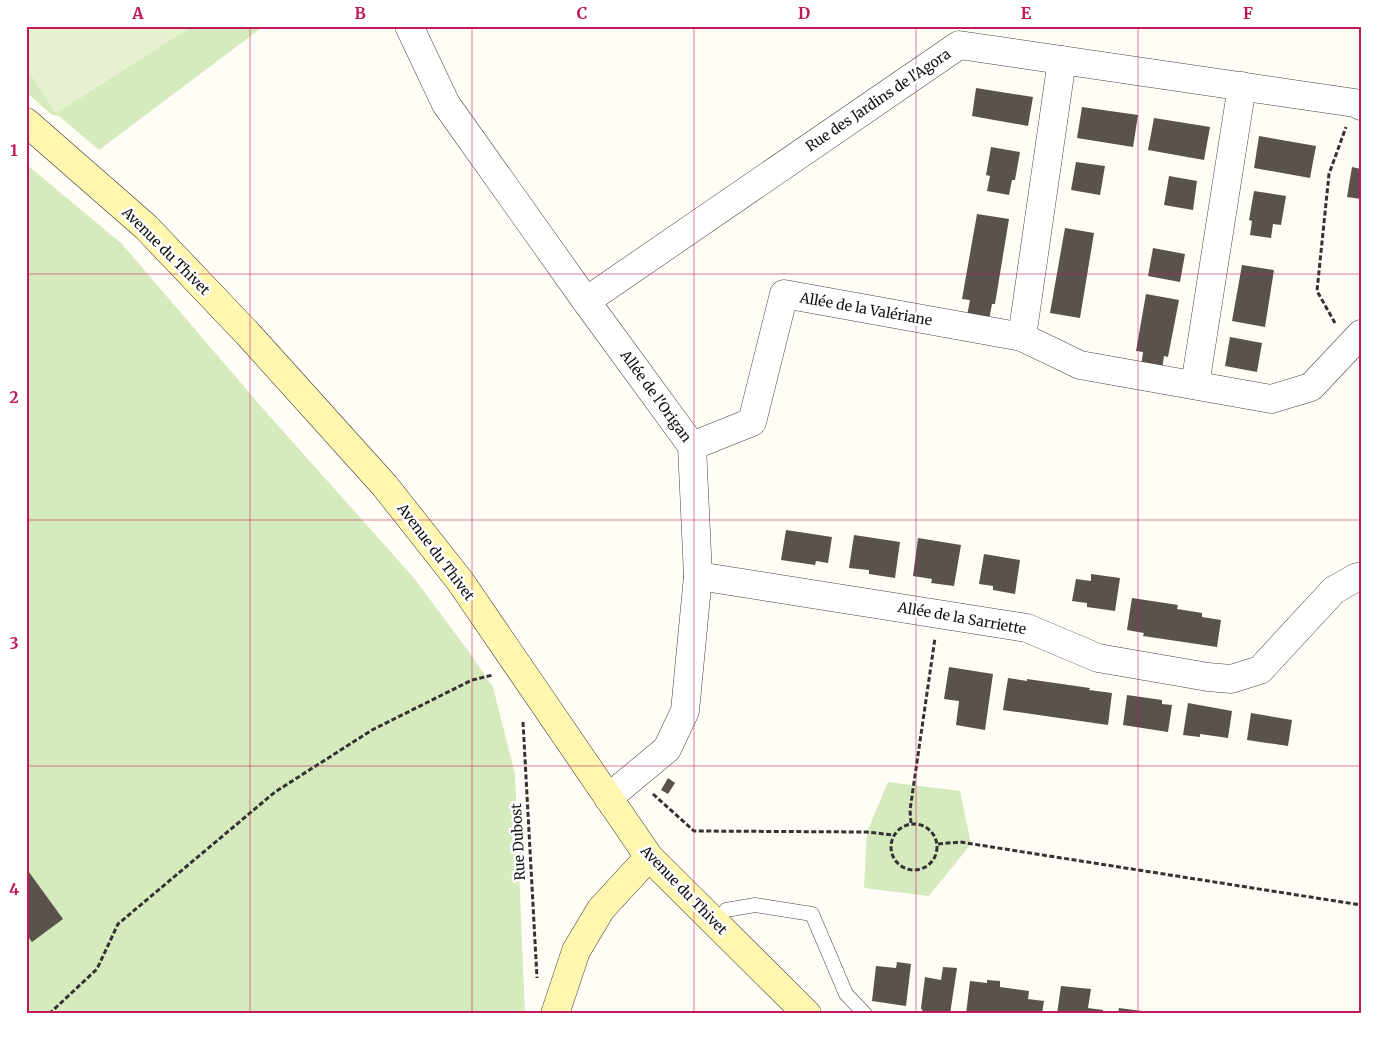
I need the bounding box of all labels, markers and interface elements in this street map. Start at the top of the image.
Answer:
text: A [131,3,144,23]
text: B [354,3,366,23]
text: C [577,3,587,23]
text: D [798,3,810,23]
text: E [1021,3,1032,23]
text: F [1243,3,1253,23]
street label: Rue des Jardins de l'Agora [802,45,954,155]
text: 1 [10,140,18,160]
street label: Avenue du Thivet [118,203,214,299]
street label: Allée de la Valériane [797,288,934,330]
street label: Allée de l'Origan [616,346,695,446]
text: 2 [9,387,19,407]
street label: Avenue du Thivet [393,499,479,605]
street label: Allée de la Sarriette [895,598,1028,638]
text: 3 [9,633,19,653]
street label: Rue Dubost [507,802,529,881]
street label: Avenue du Thivet [636,841,731,939]
text: 4 [9,879,19,899]

